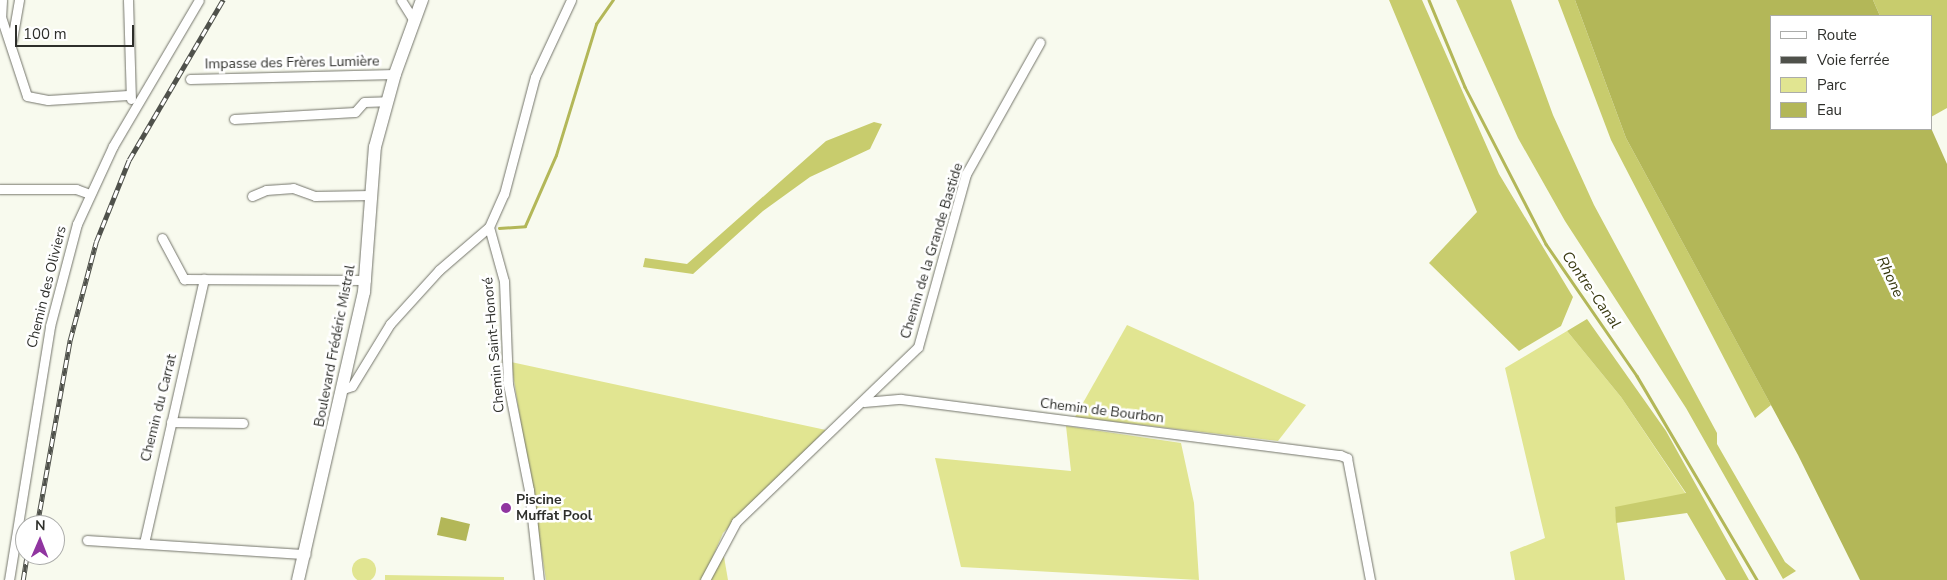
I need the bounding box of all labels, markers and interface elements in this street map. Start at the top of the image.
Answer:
scale bar [18,15,136,47]
legend [1770,15,1932,130]
text: 100 m [23,24,67,44]
text: Route [1817,25,1857,45]
text: Voie ferrée [1817,50,1889,70]
street label: Impasse des Frères Lumière [205,53,379,73]
text: Parc [1817,75,1846,95]
text: Eau [1817,100,1842,120]
street label: Chemin de la Grande Bastide [897,161,967,341]
street label: Chemin des Oliviers [24,224,70,350]
water label: Contre-Canal [1558,248,1624,332]
water label: Rhone [1873,254,1907,300]
street label: Boulevard Frédéric Mistral [311,263,359,429]
street label: Chemin Saint-Honoré [480,276,508,414]
street label: Chemin du Carrat [138,353,180,463]
street label: Chemin de Bourbon [1039,395,1165,427]
place label: Piscine Muffat Pool [516,492,592,524]
marker: Piscine Muffat Pool [500,502,512,514]
north arrow [15,515,65,565]
text: N [35,516,46,535]

